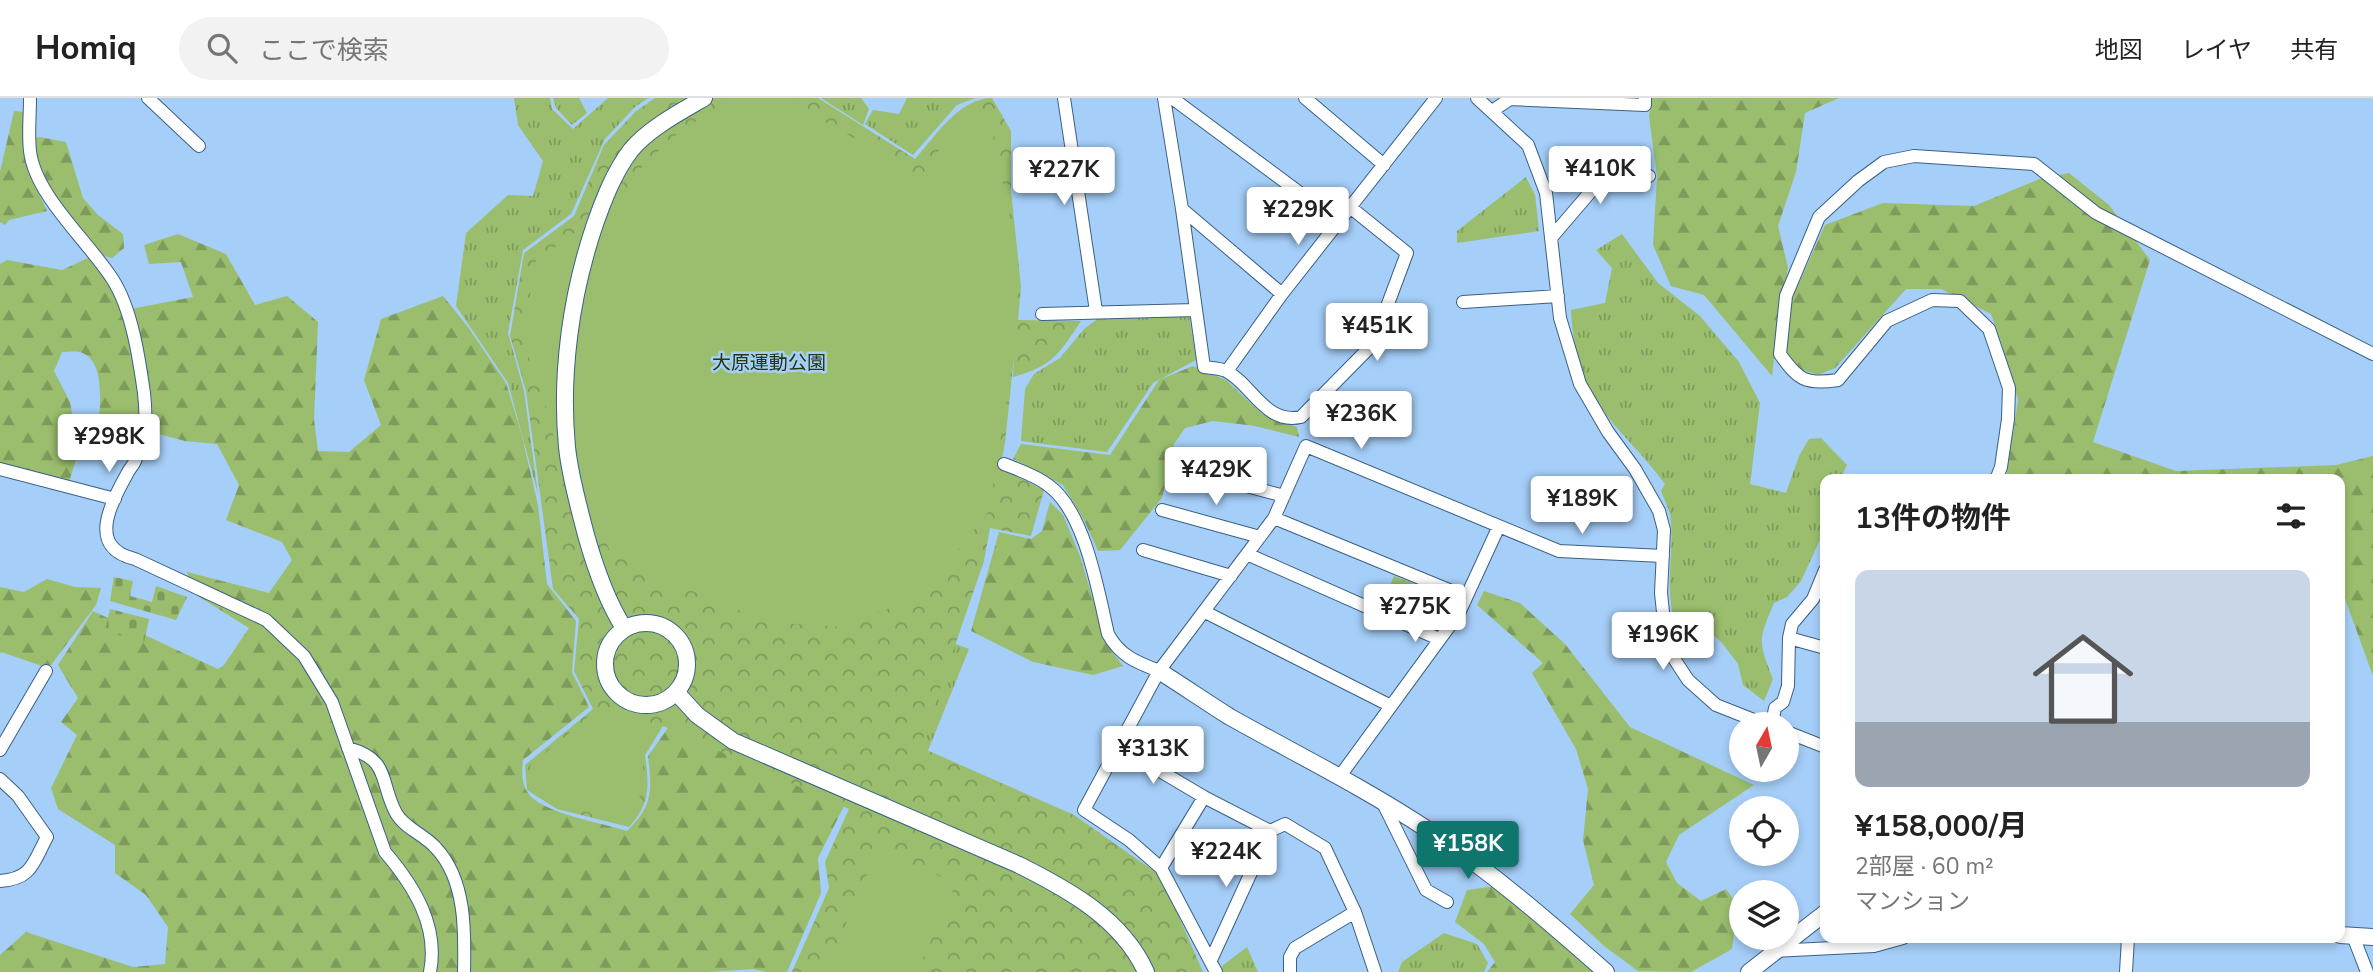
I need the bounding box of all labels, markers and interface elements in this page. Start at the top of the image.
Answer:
search box [179,17,669,80]
text: Homiq [35,26,137,71]
icon: search [203,29,241,67]
text: ここで検索 [259,33,389,68]
text: 地図 [2095,34,2143,66]
text: レイヤ [2181,34,2252,66]
text: 共有 [2290,34,2338,66]
pin: ¥410K [1551,146,1649,206]
pin: ¥227K [1015,148,1113,207]
text: ¥410K [1565,153,1635,184]
text: ¥227K [1029,154,1099,185]
pin: ¥229K [1249,188,1347,247]
text: ¥229K [1263,194,1333,225]
pin: ¥451K [1328,303,1426,363]
text: ¥451K [1342,310,1412,341]
park label: 大原運動公園 [712,350,826,376]
pin: ¥236K [1312,392,1410,451]
text: ¥236K [1326,398,1396,429]
pin: ¥298K [60,414,158,474]
text: ¥298K [74,421,144,452]
pin: ¥429K [1167,448,1265,507]
text: ¥429K [1181,454,1251,485]
pin: ¥189K [1533,476,1631,536]
text: ¥189K [1547,483,1617,514]
icon: filters [2272,497,2310,535]
text: 13件の物件 [1855,498,2011,539]
pin: ¥275K [1366,584,1464,644]
text: ¥275K [1380,591,1450,622]
pin: ¥196K [1614,612,1712,672]
icon: home [2020,616,2146,742]
text: ¥196K [1628,619,1698,650]
north arrow [1729,712,1799,782]
map controls [1729,712,1799,950]
pin: ¥313K [1104,726,1202,786]
text: ¥313K [1118,733,1188,764]
button: locate [1729,796,1799,866]
text: ¥158,000/月 [1855,806,2028,847]
pin: ¥158K [1419,822,1517,881]
text: ¥158K [1433,828,1503,859]
pin: ¥224K [1177,830,1275,889]
text: ¥224K [1191,836,1261,867]
text: 2部屋 · 60 m² [1855,851,1994,882]
button: layers [1729,880,1799,950]
text: マンション [1855,886,1970,917]

